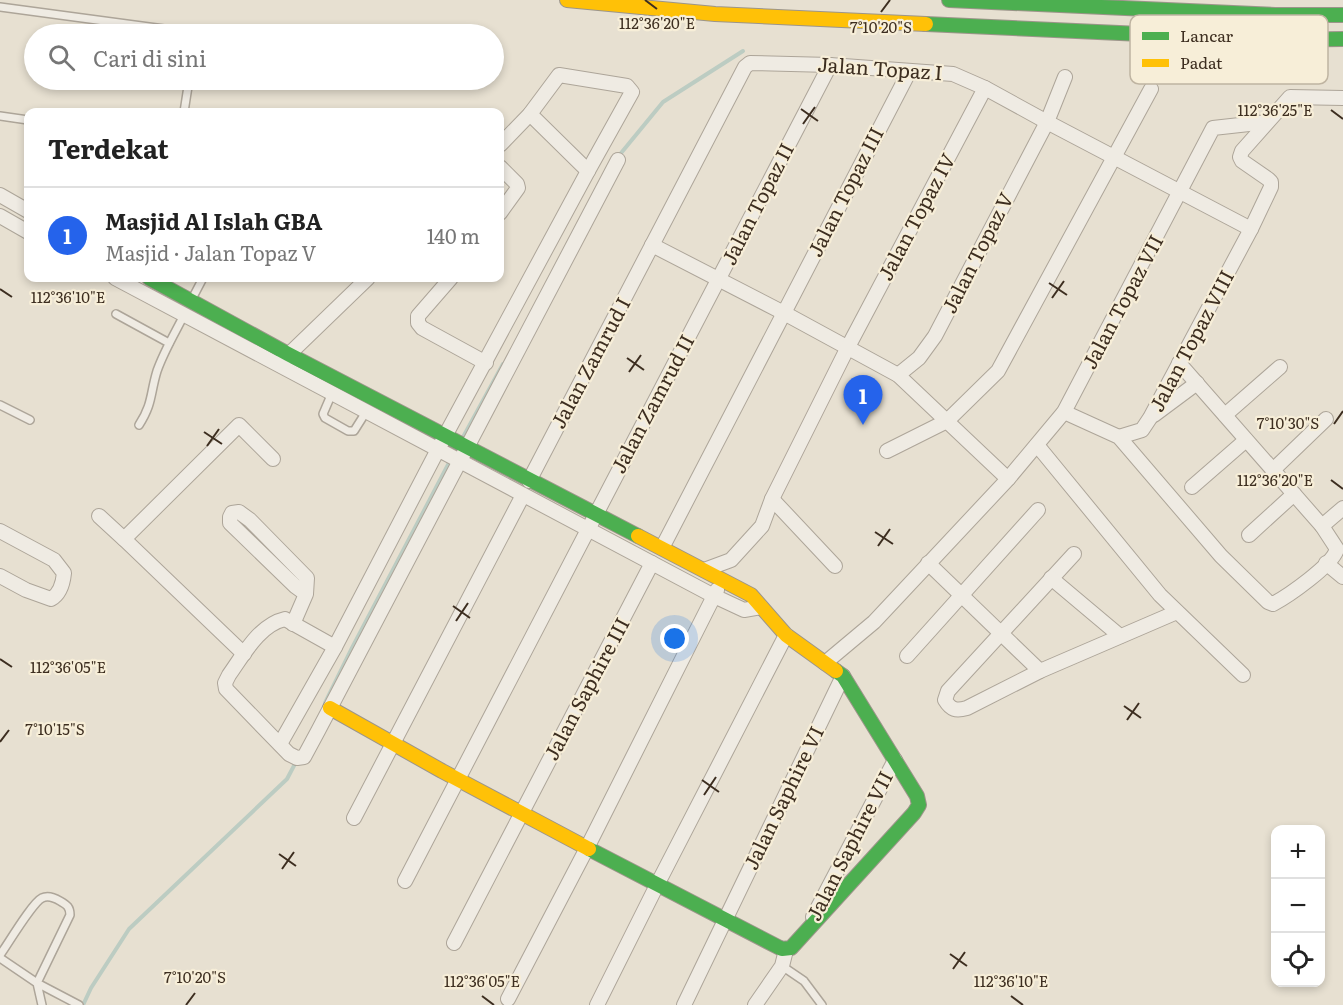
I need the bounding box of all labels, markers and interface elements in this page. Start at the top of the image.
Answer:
text: 112°36'20"E [619,11,695,34]
text: 7°10'20"S [850,15,912,38]
legend [1130,15,1328,84]
text: Lancar [1180,23,1234,47]
search box [24,24,504,90]
icon: search [45,41,78,74]
text: Cari di sini [93,41,206,74]
street label: Jalan Topaz I [816,48,944,86]
text: Padat [1180,50,1223,74]
text: 112°36'25"E [1237,98,1313,121]
street label: Jalan Topaz III [799,121,890,261]
text: Terdekat [48,128,169,167]
street label: Jalan Topaz II [712,137,800,269]
street label: Jalan Topaz IV [869,147,962,285]
street label: Jalan Topaz V [933,186,1020,318]
text: Masjid Al Islah GBA [105,204,322,237]
text: 1 [63,220,72,250]
text: 140 m [427,220,480,250]
street label: Jalan Topaz VII [1073,228,1169,374]
text: Masjid · Jalan Topaz V [105,237,316,267]
street label: Jalan Topaz VIII [1140,264,1240,416]
text: 112°36'10"E [31,285,105,308]
street label: Jalan Zamrud I [542,291,637,433]
street label: Jalan Zamrud II [602,328,700,478]
pin: 1 [844,376,882,425]
text: 7°10'30"S [1257,411,1319,434]
text: 112°36'20"E [1237,468,1313,491]
street label: Jalan Saphire III [535,611,636,765]
your location [660,624,689,653]
text: 112°36'05"E [30,655,106,678]
text: 7°10'15"S [25,717,85,740]
street label: Jalan Saphire VI [734,720,830,874]
street label: Jalan Saphire VII [797,765,899,925]
map controls [1271,825,1325,987]
button: + [1271,825,1325,879]
button: − [1271,879,1325,933]
button: locate [1271,933,1325,987]
text: 7°10'20"S [164,965,226,988]
text: 112°36'05"E [444,969,520,992]
text: 112°36'10"E [974,969,1048,992]

